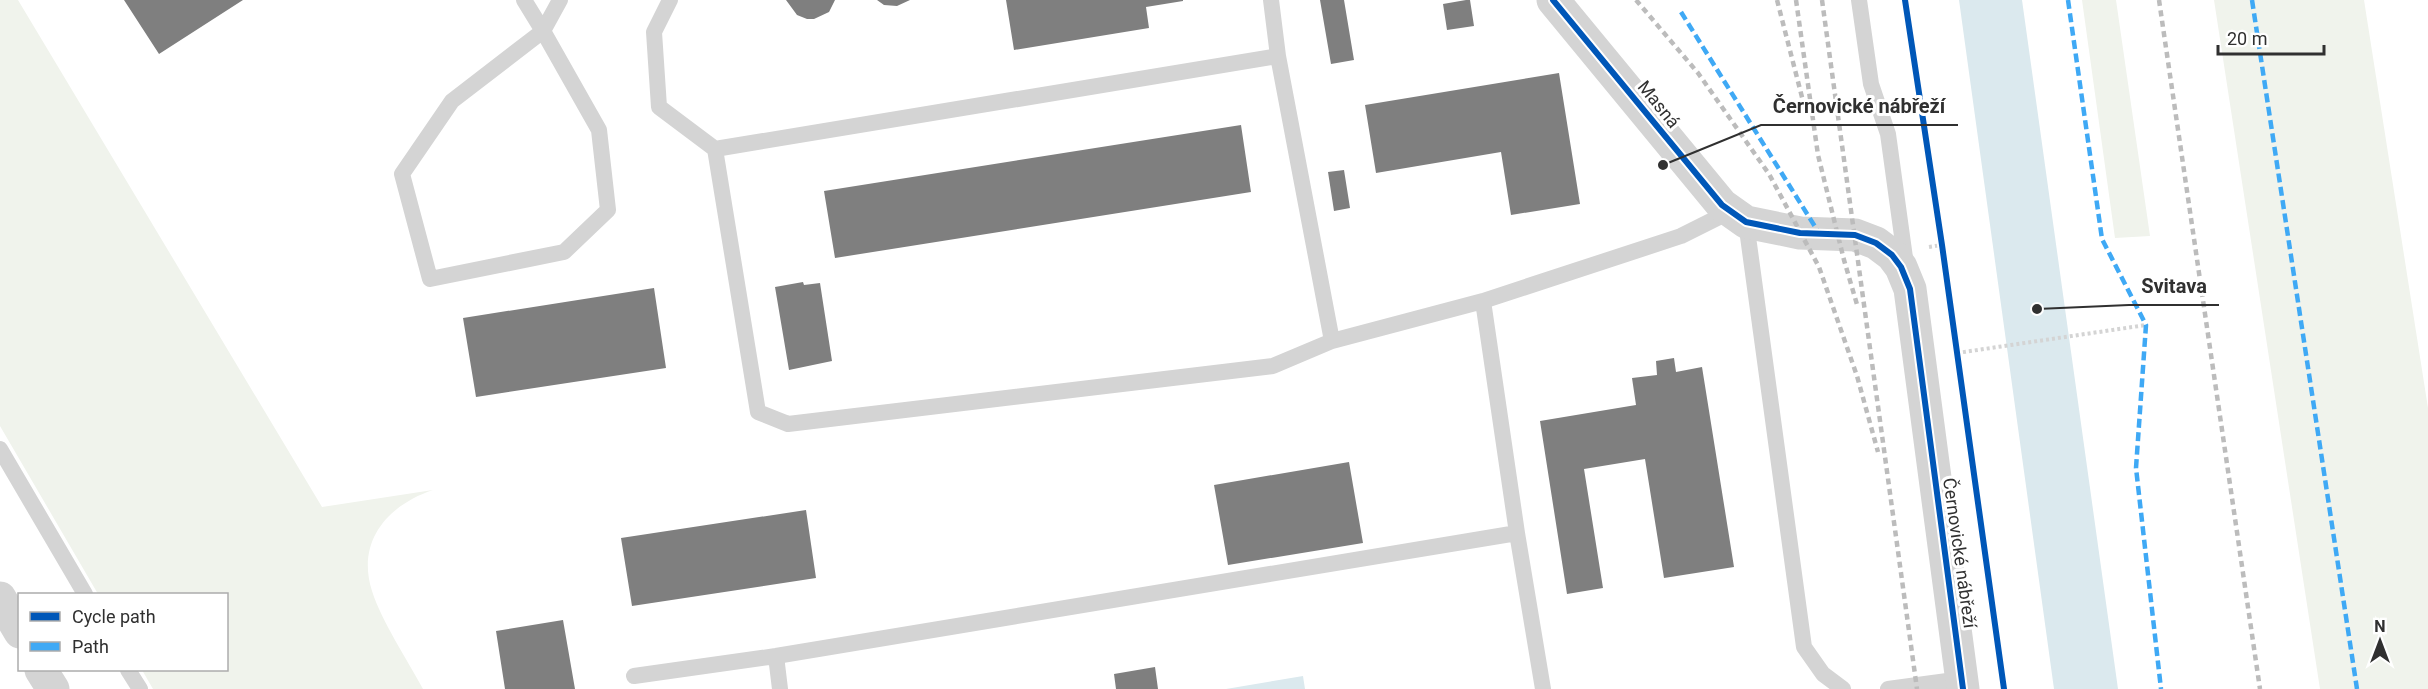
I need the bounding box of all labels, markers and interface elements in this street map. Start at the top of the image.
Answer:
scale bar [2218,18,2324,56]
text: 20 m [2227,28,2267,49]
street label: Masná [1634,76,1684,132]
callout: Černovické nábřeží [1761,87,1958,125]
text: Černovické nábřeží [1773,94,1947,118]
callout: Svitava [2129,267,2219,305]
text: Svitava [2141,274,2207,298]
street label: Černovické nábřeží [1939,476,1981,630]
legend [18,593,228,671]
text: Cycle path [72,606,156,627]
north arrow [2350,611,2410,671]
text: N [2374,617,2386,636]
text: Path [72,636,109,657]

